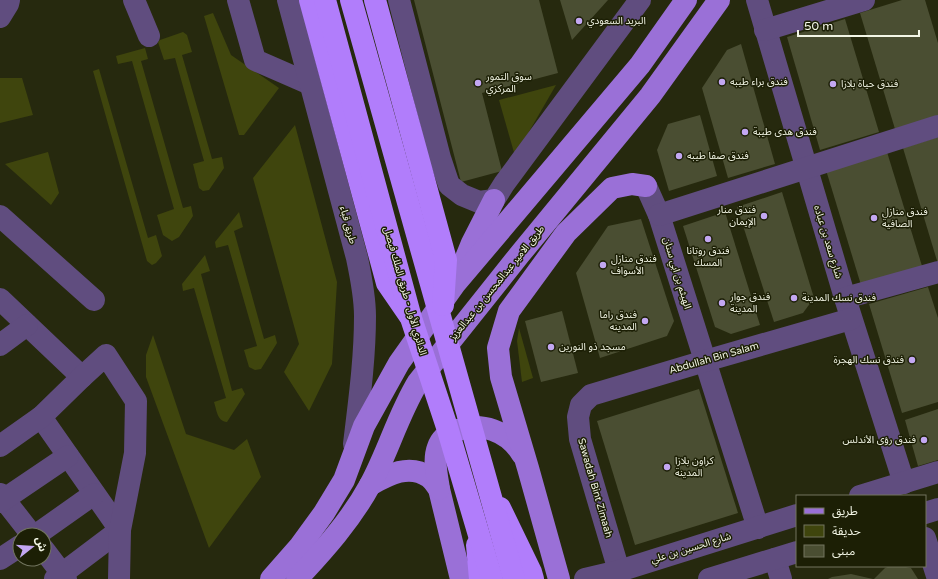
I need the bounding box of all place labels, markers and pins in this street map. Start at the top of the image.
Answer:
place label: البريد السعودي [587,15,646,28]
marker: البريد السعودي [574,16,584,26]
place label: سوق التمور المركزي [485,71,532,96]
place label: فندق براء طيبه [730,76,788,88]
marker: فندق براء طيبه [717,77,727,87]
marker: سوق التمور المركزي [473,78,483,88]
place label: فندق حیاة بلازا [841,78,899,90]
marker: فندق حیاة بلازا [828,79,838,89]
place label: فندق هدى طيبة [753,126,817,138]
marker: فندق هدى طيبة [740,127,750,137]
place label: فندق صفا طيبه [687,150,749,162]
marker: فندق صفا طيبه [674,151,684,161]
place label: فندق منار الإيمان [716,204,757,228]
place label: فندق منازل الصافية [882,206,928,230]
marker: فندق منار الإيمان [759,211,769,221]
marker: فندق منازل الصافية [869,213,879,223]
marker: فندق روتانا المسك [703,234,713,244]
place label: فندق روتانا المسك [686,245,730,269]
place label: فندق منازل الأسواف [611,253,657,277]
marker: فندق منازل الأسواف [598,260,608,270]
place label: فندق جوار المدينة [729,291,771,315]
place label: فندق نسك المدينة [802,292,876,304]
marker: فندق نسك المدينة [789,293,799,303]
marker: فندق جوار المدينة [717,298,727,308]
place label: فندق راما المدينه [599,309,638,333]
marker: فندق راما المدينه [640,316,650,326]
place label: مسجد ذو النورين [559,341,626,353]
marker: مسجد ذو النورين [546,342,556,352]
place label: فندق نسك الهجرة [833,354,905,366]
marker: فندق نسك الهجرة [907,355,917,365]
place label: فندق رؤى الأندلس [843,434,917,446]
marker: فندق رؤى الأندلس [919,435,929,445]
place label: كراون بلازا المدينة [675,455,714,479]
marker: كراون بلازا المدينة [662,462,672,472]

